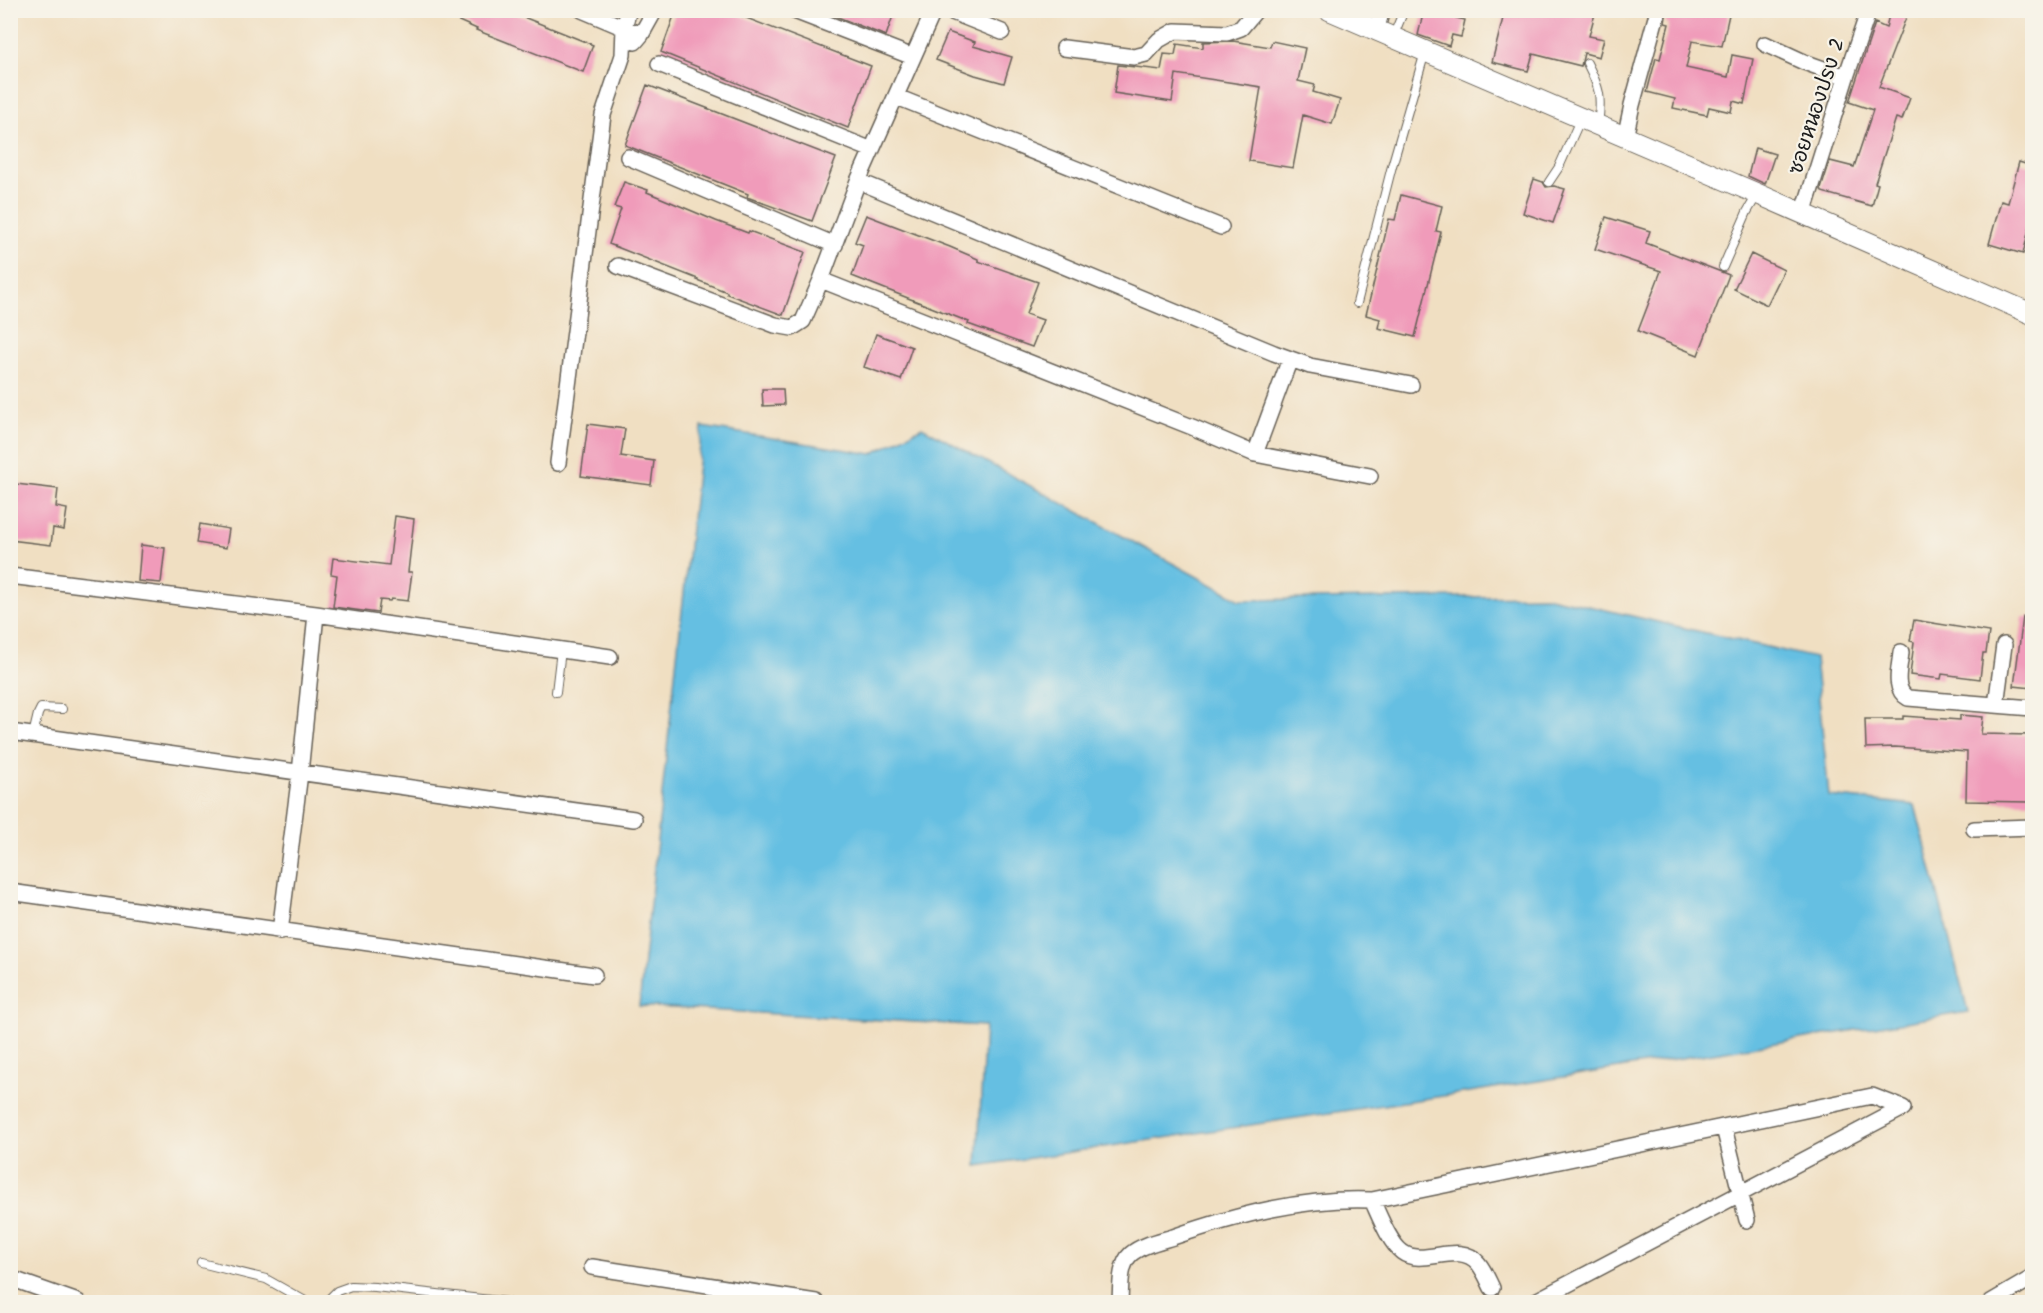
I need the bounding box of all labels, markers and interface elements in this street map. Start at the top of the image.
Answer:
street label: ซอยหนองปรง 2 [1781,34,1855,179]

